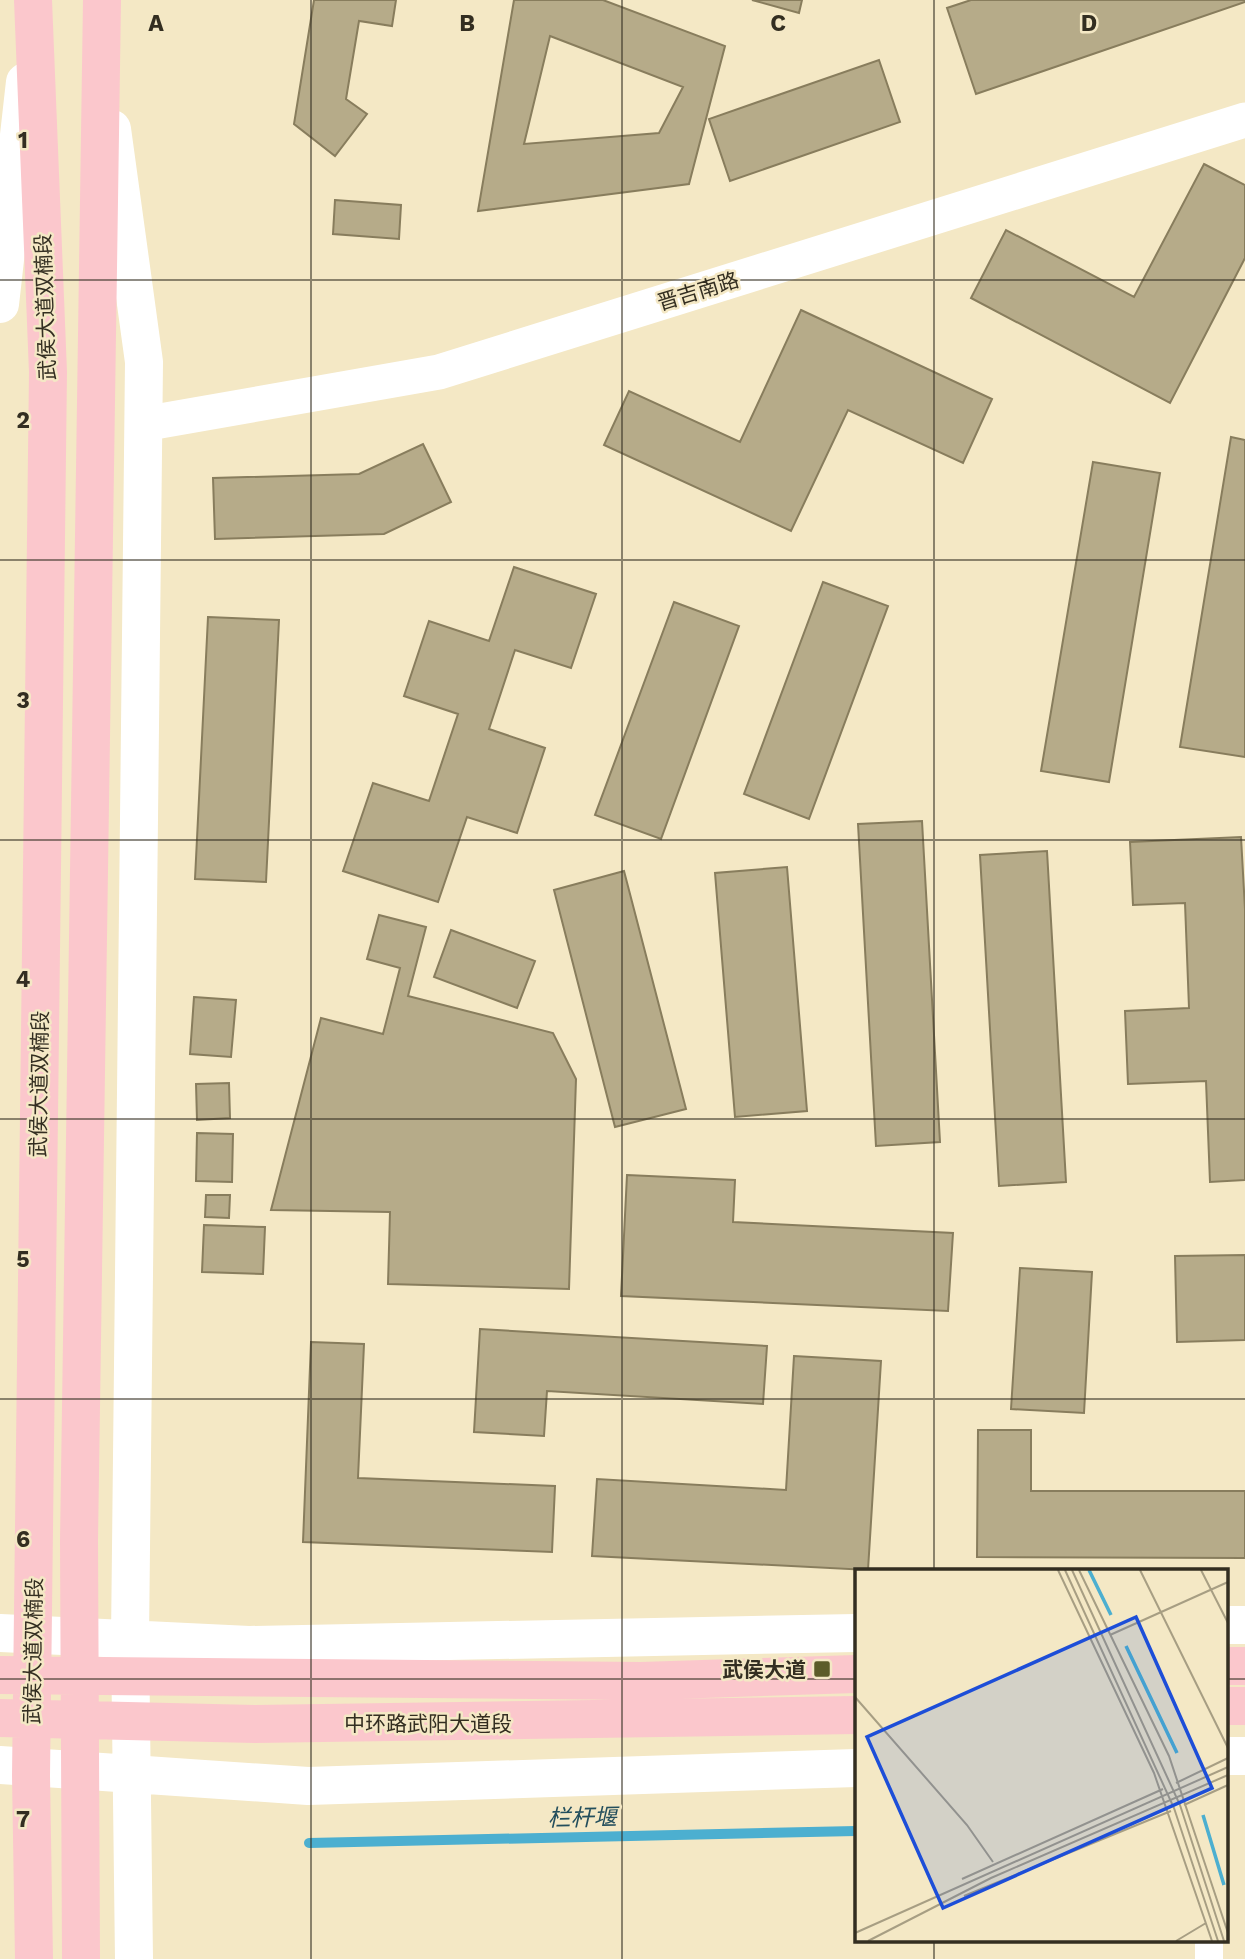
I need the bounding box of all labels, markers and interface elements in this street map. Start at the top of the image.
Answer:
text: A [148,10,164,37]
text: B [459,10,475,37]
text: C [770,10,786,37]
text: D [1081,10,1097,37]
text: 1 [18,127,28,154]
street label: 武侯大道双楠段 [30,233,60,381]
street label: 晋吉南路 [654,267,742,315]
text: 2 [16,407,30,434]
text: 3 [16,687,30,714]
text: 4 [16,966,31,993]
street label: 武侯大道双楠段 [25,1010,53,1158]
text: 5 [16,1246,30,1273]
text: 6 [16,1526,30,1553]
inset map [855,1569,1228,1941]
street label: 武侯大道双楠段 [19,1577,47,1725]
place label: 武侯大道 [722,1657,806,1682]
marker: 武侯大道 [812,1659,832,1679]
street label: 中环路武阳大道段 [344,1711,512,1736]
water label: 栏杆堰 [547,1804,621,1832]
text: 7 [16,1806,30,1833]

